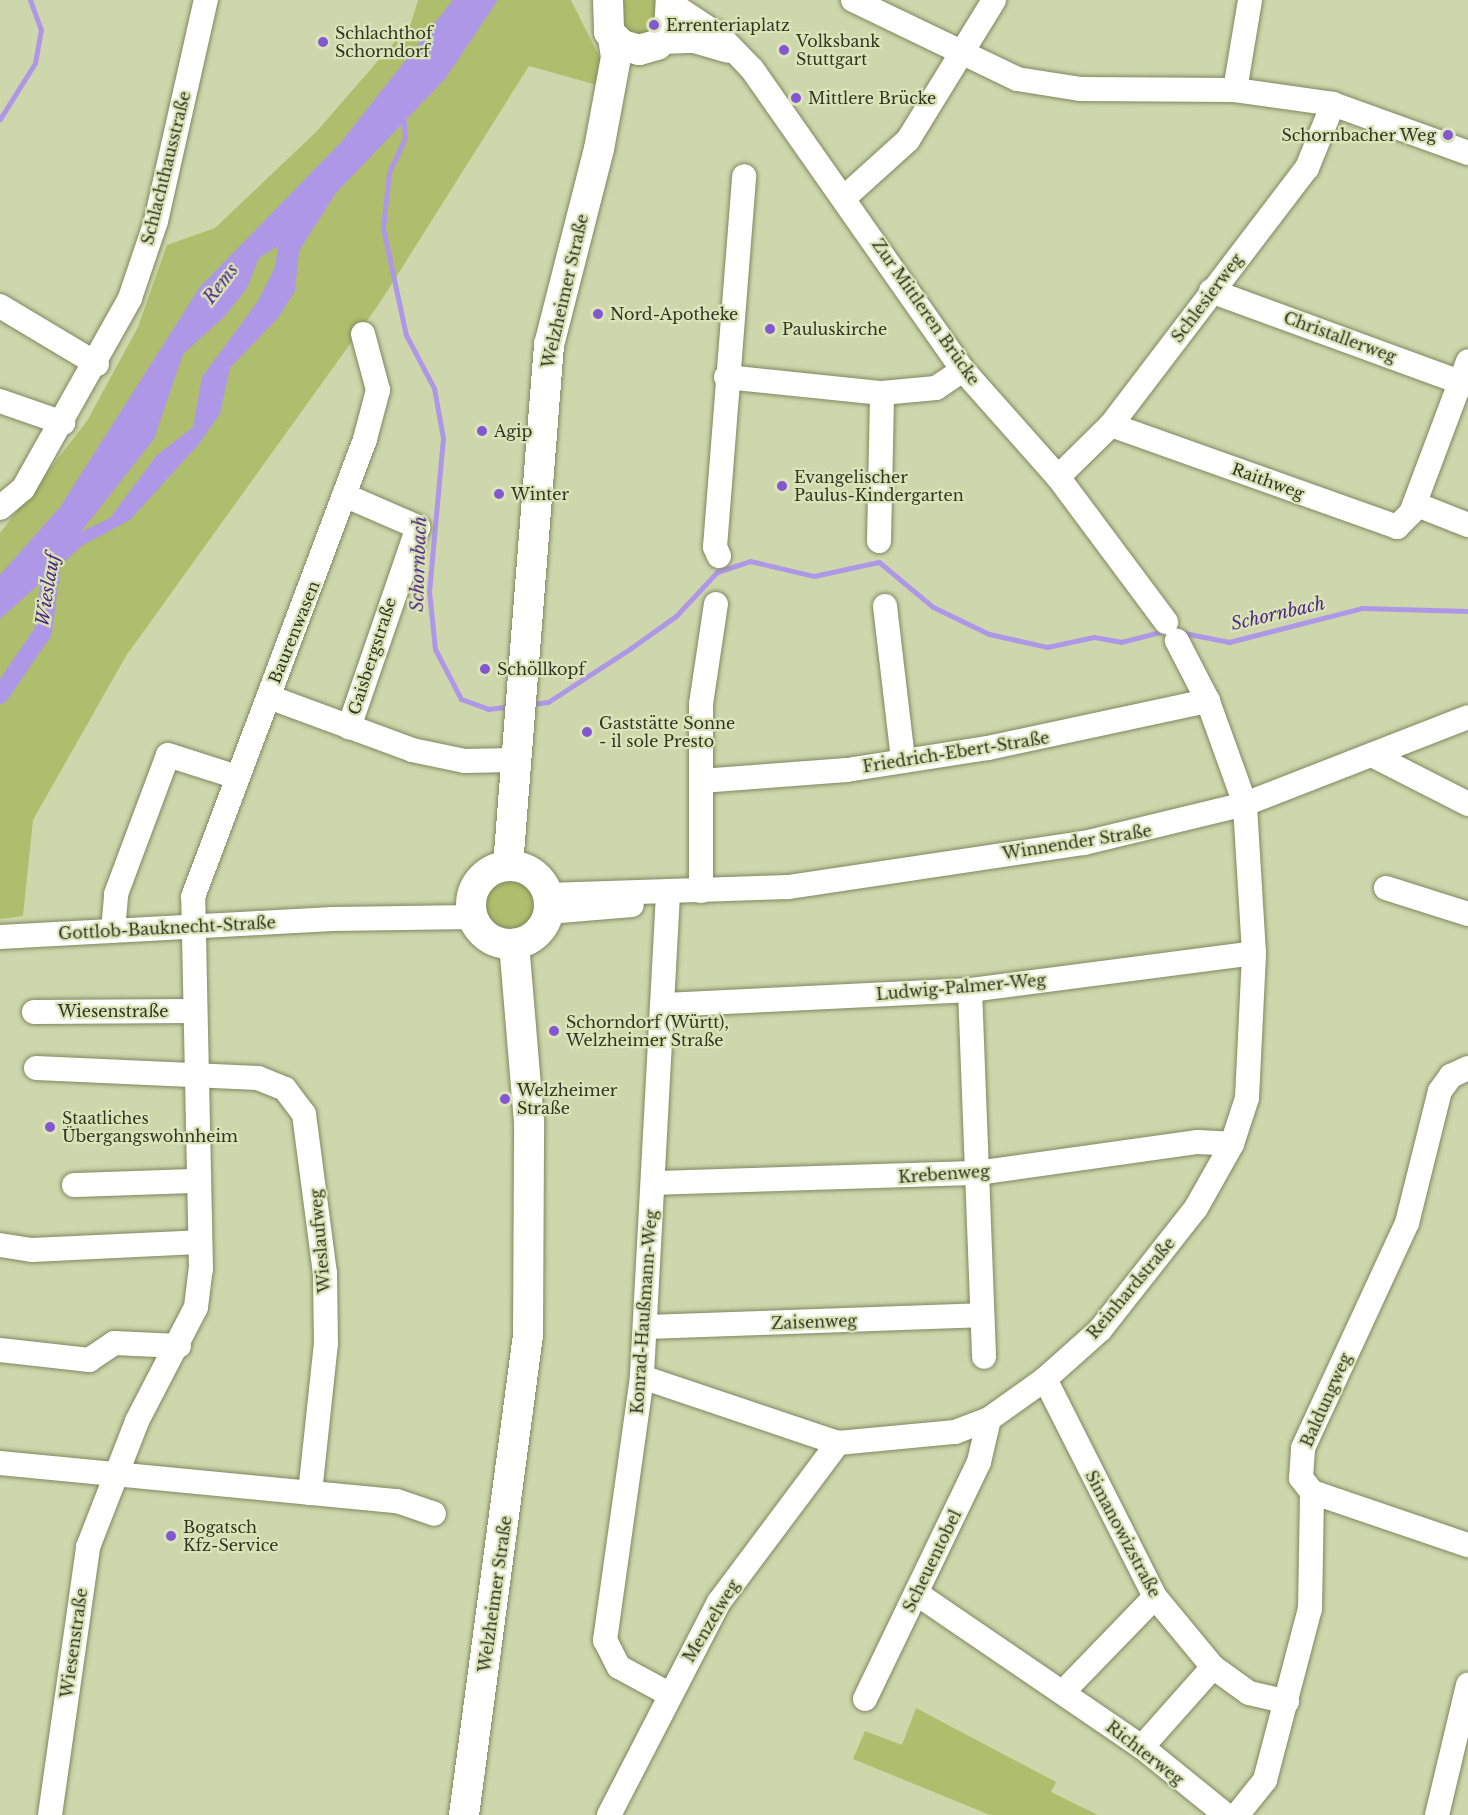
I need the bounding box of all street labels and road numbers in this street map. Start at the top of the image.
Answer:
street label: Schlachthausstraße [138,89,194,247]
street label: Welzheimer Straße [538,212,592,370]
street label: Zur Mittleren Brücke [868,235,984,389]
street label: Schlesierweg [1167,250,1247,346]
street label: Christallerweg [1281,308,1399,366]
street label: Raithweg [1229,459,1307,503]
street label: Baurenwasen [265,578,323,686]
street label: Gaisbergstraße [344,595,400,717]
street label: Friedrich-Ebert-Straße [861,728,1051,776]
street label: Winnender Straße [1001,821,1153,863]
street label: Gottlob-Bauknecht-Straße [58,913,276,943]
street label: Ludwig-Palmer-Weg [875,970,1047,1004]
street label: Wiesenstraße [58,1001,168,1021]
street label: Krebenweg [898,1161,990,1187]
street label: Wieslaufweg [306,1188,334,1294]
street label: Konrad-Haußmann-Weg [627,1209,661,1415]
street label: Reinhardstraße [1083,1233,1179,1343]
street label: Zaisenweg [771,1311,857,1333]
street label: Baldungweg [1297,1350,1355,1450]
street label: Simanowizstraße [1081,1467,1165,1601]
street label: Scheuentobel [899,1507,965,1615]
street label: Welzheimer Straße [475,1514,515,1674]
street label: Menzelweg [679,1576,743,1666]
street label: Wiesenstraße [57,1587,91,1699]
street label: Richterweg [1103,1717,1187,1789]

